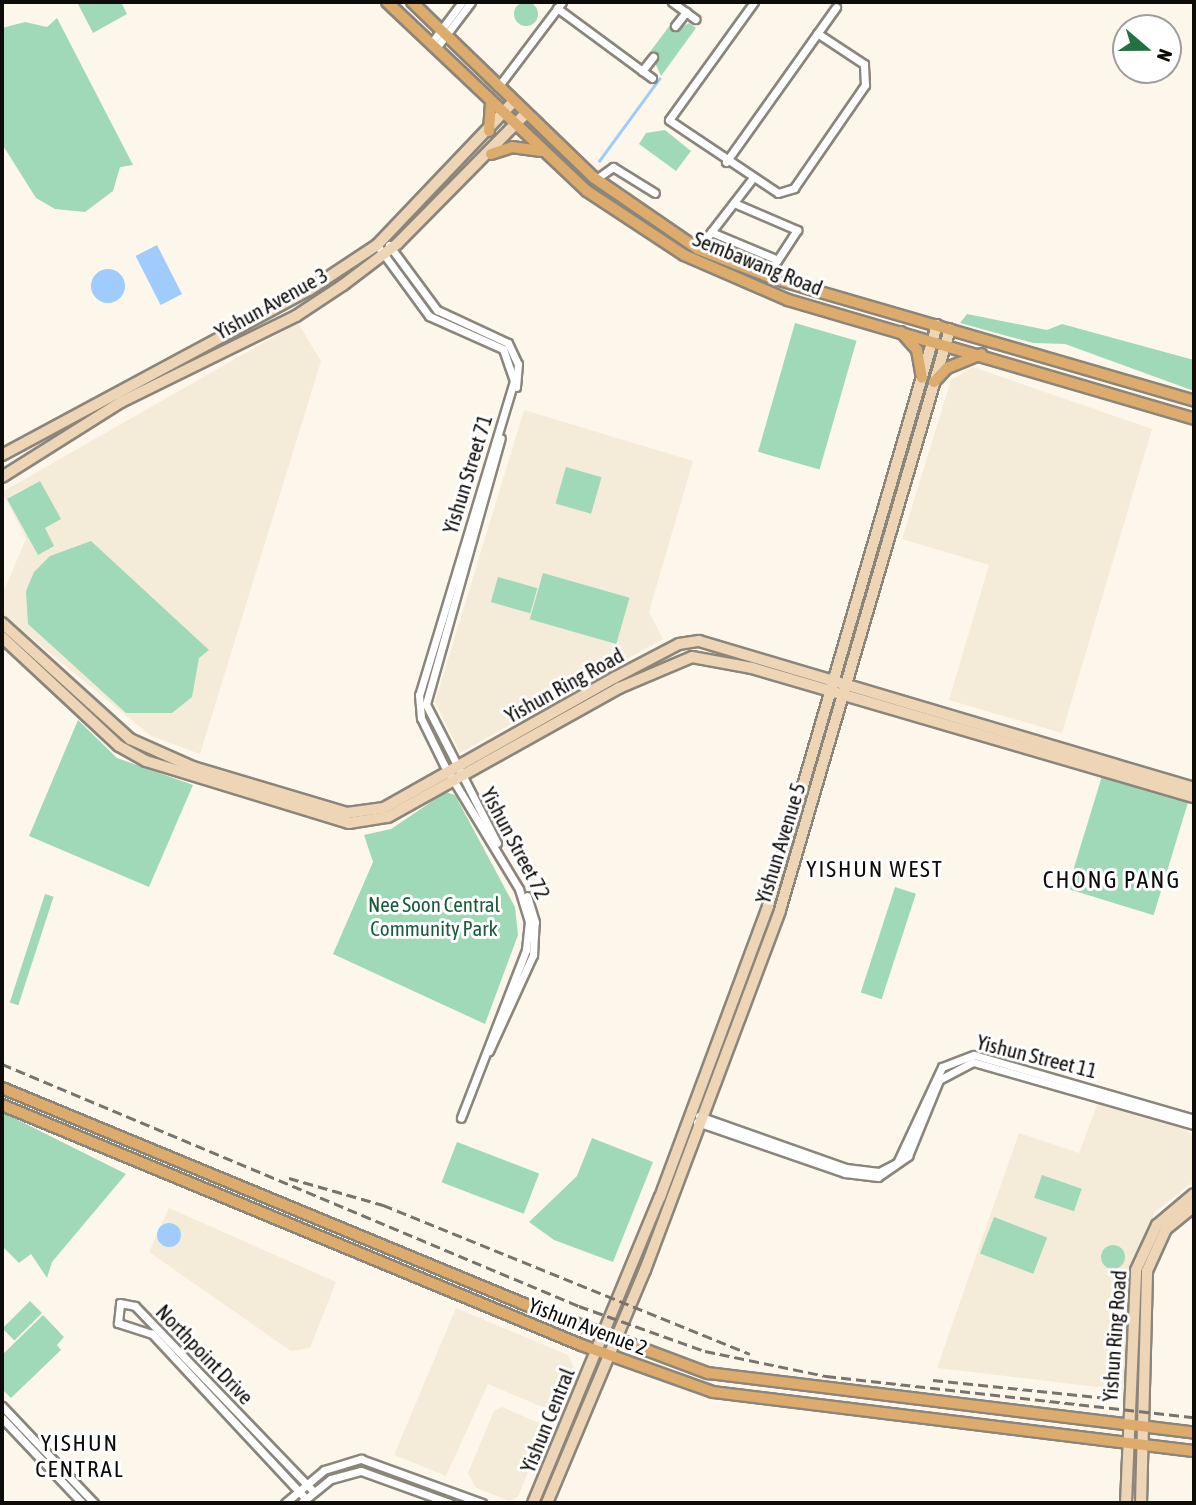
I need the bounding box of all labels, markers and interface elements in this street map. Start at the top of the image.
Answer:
north arrow [1112,14,1182,84]
text: N [1153,46,1177,65]
street label: Sembawang Road [690,226,826,300]
street label: Yishun Avenue 3 [210,262,332,344]
street label: Yishun Street 71 [437,411,497,537]
street label: Yishun Ring Road [500,642,628,728]
street label: Yishun Avenue 5 [750,779,810,907]
street label: Yishun Street 72 [476,783,556,903]
district label: YISHUN WEST [808,855,942,883]
district label: CHONG PANG [1044,866,1180,894]
park label: Nee Soon Central Community Park [368,891,500,941]
street label: Yishun Street 11 [974,1029,1100,1083]
street label: Yishun Ring Road [1097,1269,1131,1403]
street label: Yishun Avenue 2 [525,1292,651,1360]
street label: Northpoint Drive [151,1299,259,1409]
street label: Yishun Central [515,1364,579,1476]
district label: YISHUN CENTRAL [36,1429,124,1483]

